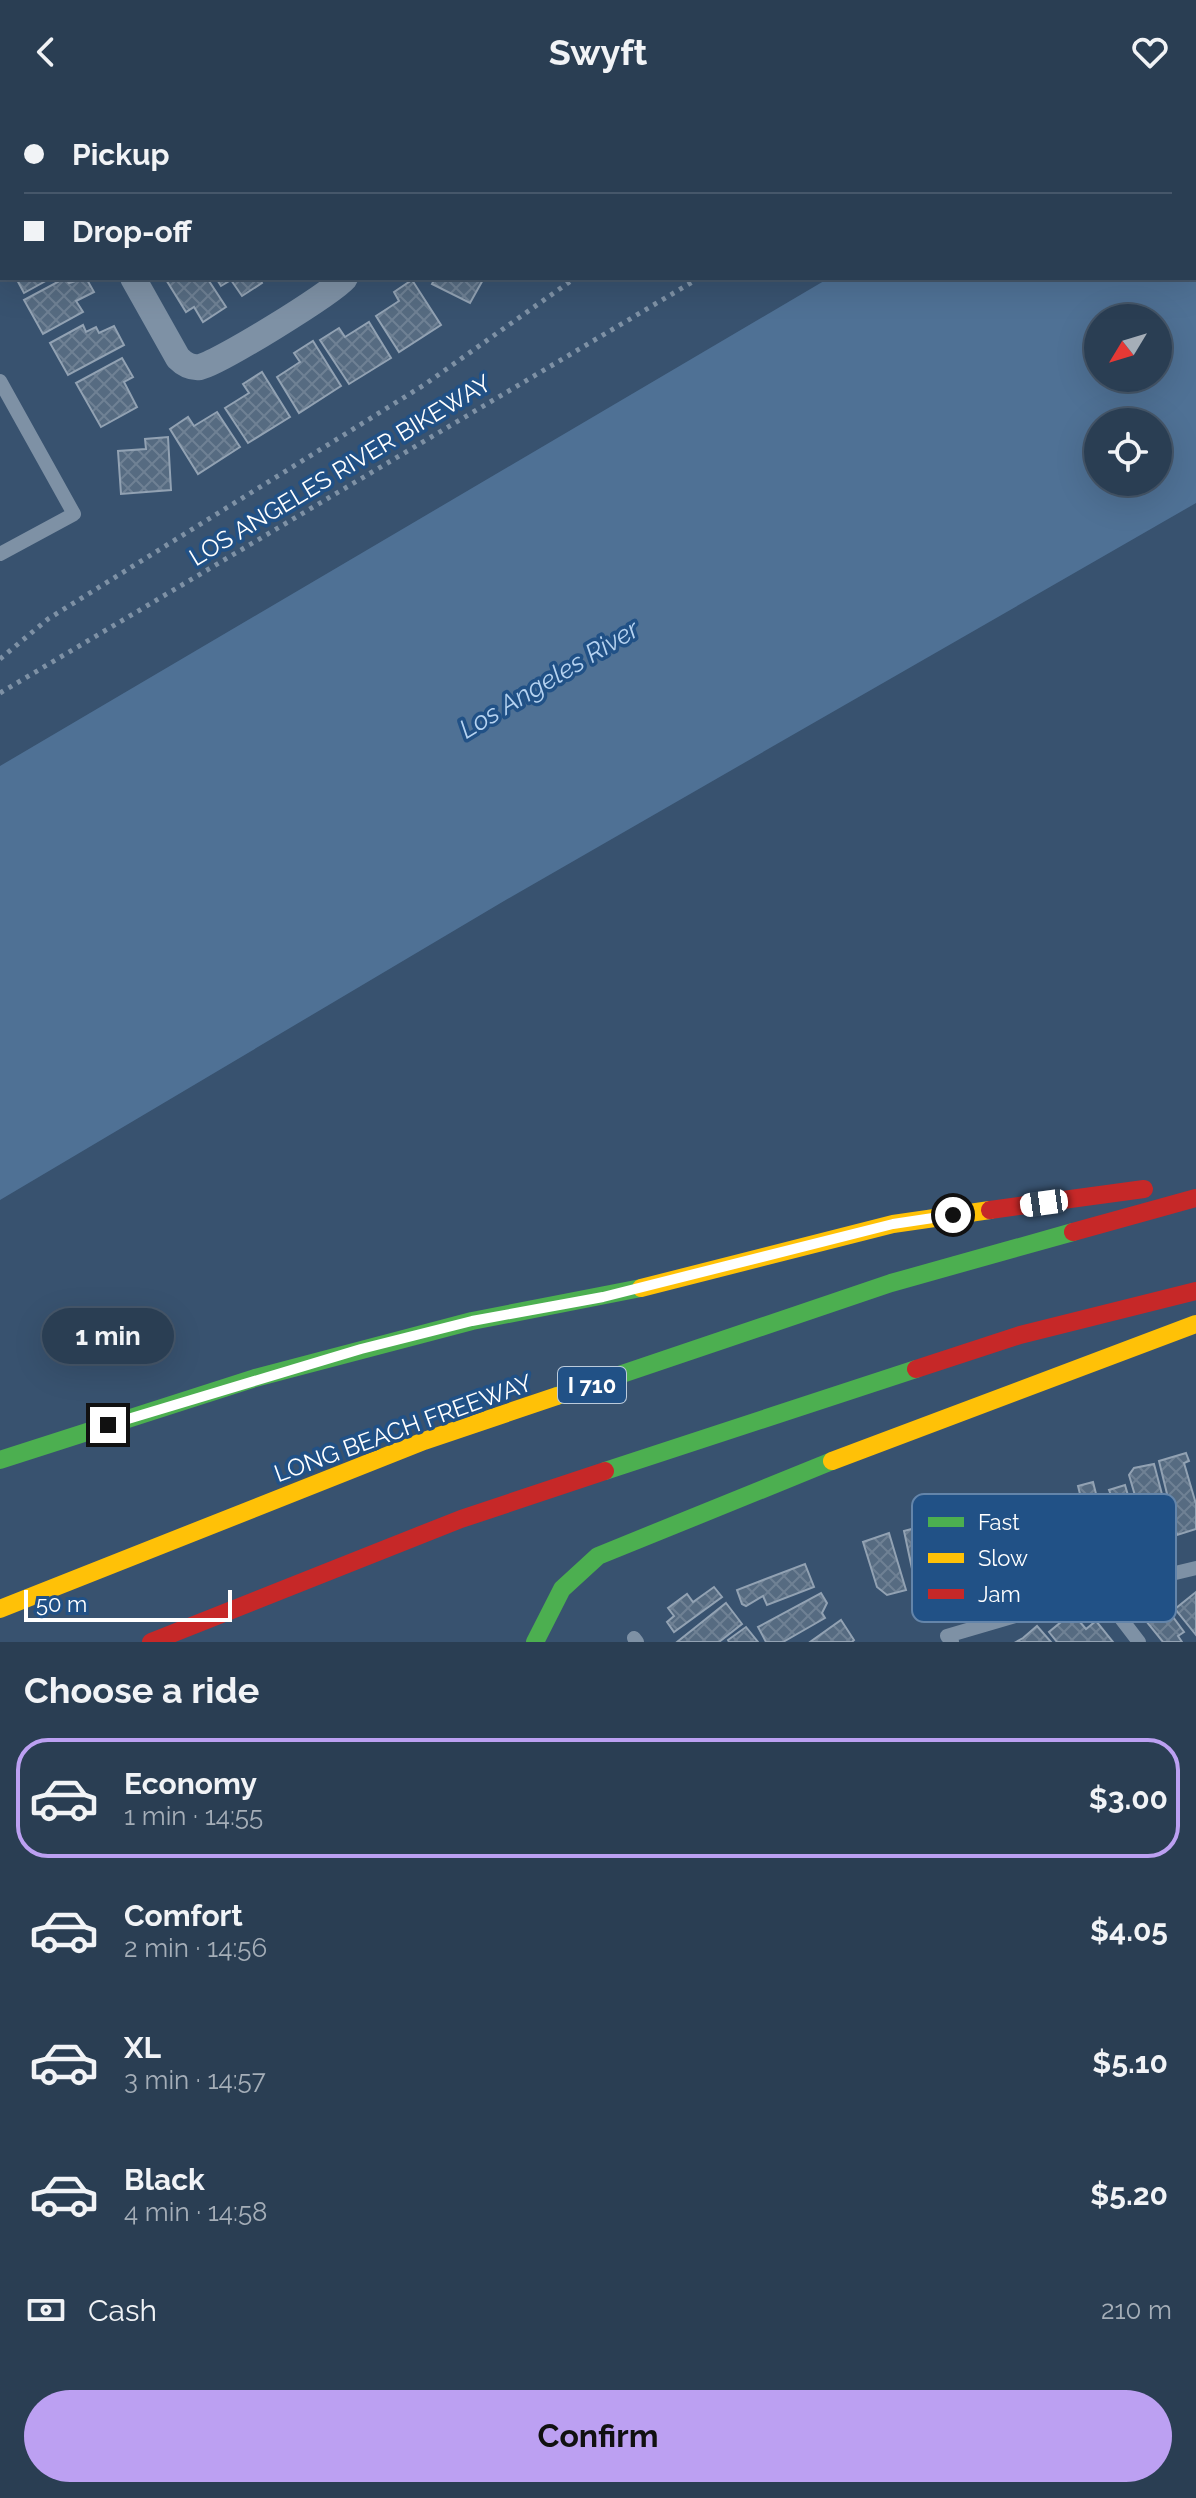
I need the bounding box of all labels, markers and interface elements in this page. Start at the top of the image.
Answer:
icon: back [24,30,68,74]
icon: heart [1128,30,1172,74]
text: Swyft [549,31,647,73]
text: Pickup [72,137,170,172]
text: Drop-off [72,214,192,249]
north arrow [1084,304,1172,392]
map controls [1084,304,1172,496]
street label: LOS ANGELES RIVER BIKEWAY [184,368,496,572]
button: locate [1084,408,1172,496]
water label: Los Angeles River [454,613,645,744]
car [1019,1188,1069,1218]
route start [935,1197,971,1233]
callout: 1 min [42,1309,174,1365]
text: 1 min [75,1321,141,1351]
road number: I 710 [558,1367,626,1403]
street label: LONG BEACH FREEWAY [270,1368,536,1488]
route end [90,1407,126,1443]
legend [912,1494,1176,1622]
text: Fast [978,1509,1020,1535]
text: Slow [978,1545,1028,1571]
text: Jam [978,1581,1021,1607]
scale bar [24,1586,232,1622]
text: 50 m [36,1591,87,1617]
text: Choose a ride [24,1669,259,1711]
icon: car [28,1762,100,1834]
text: Economy [124,1766,257,1801]
text: $3.00 [1089,1781,1168,1816]
text: 1 min · 14:55 [124,1801,263,1831]
icon: car [28,1894,100,1966]
text: Comfort [124,1898,243,1933]
text: $4.05 [1090,1913,1168,1948]
text: 2 min · 14:56 [124,1933,267,1963]
icon: car [28,2026,100,2098]
text: XL [124,2030,161,2065]
text: $5.10 [1092,2045,1168,2080]
text: 3 min · 14:57 [124,2065,266,2095]
icon: car [28,2158,100,2230]
text: Black [124,2162,205,2197]
text: $5.20 [1090,2177,1168,2212]
text: 4 min · 14:58 [124,2197,268,2227]
icon: cash [24,2288,68,2332]
text: Cash [88,2293,157,2328]
text: 210 m [1101,2295,1172,2325]
button: Confirm [24,2390,1172,2482]

